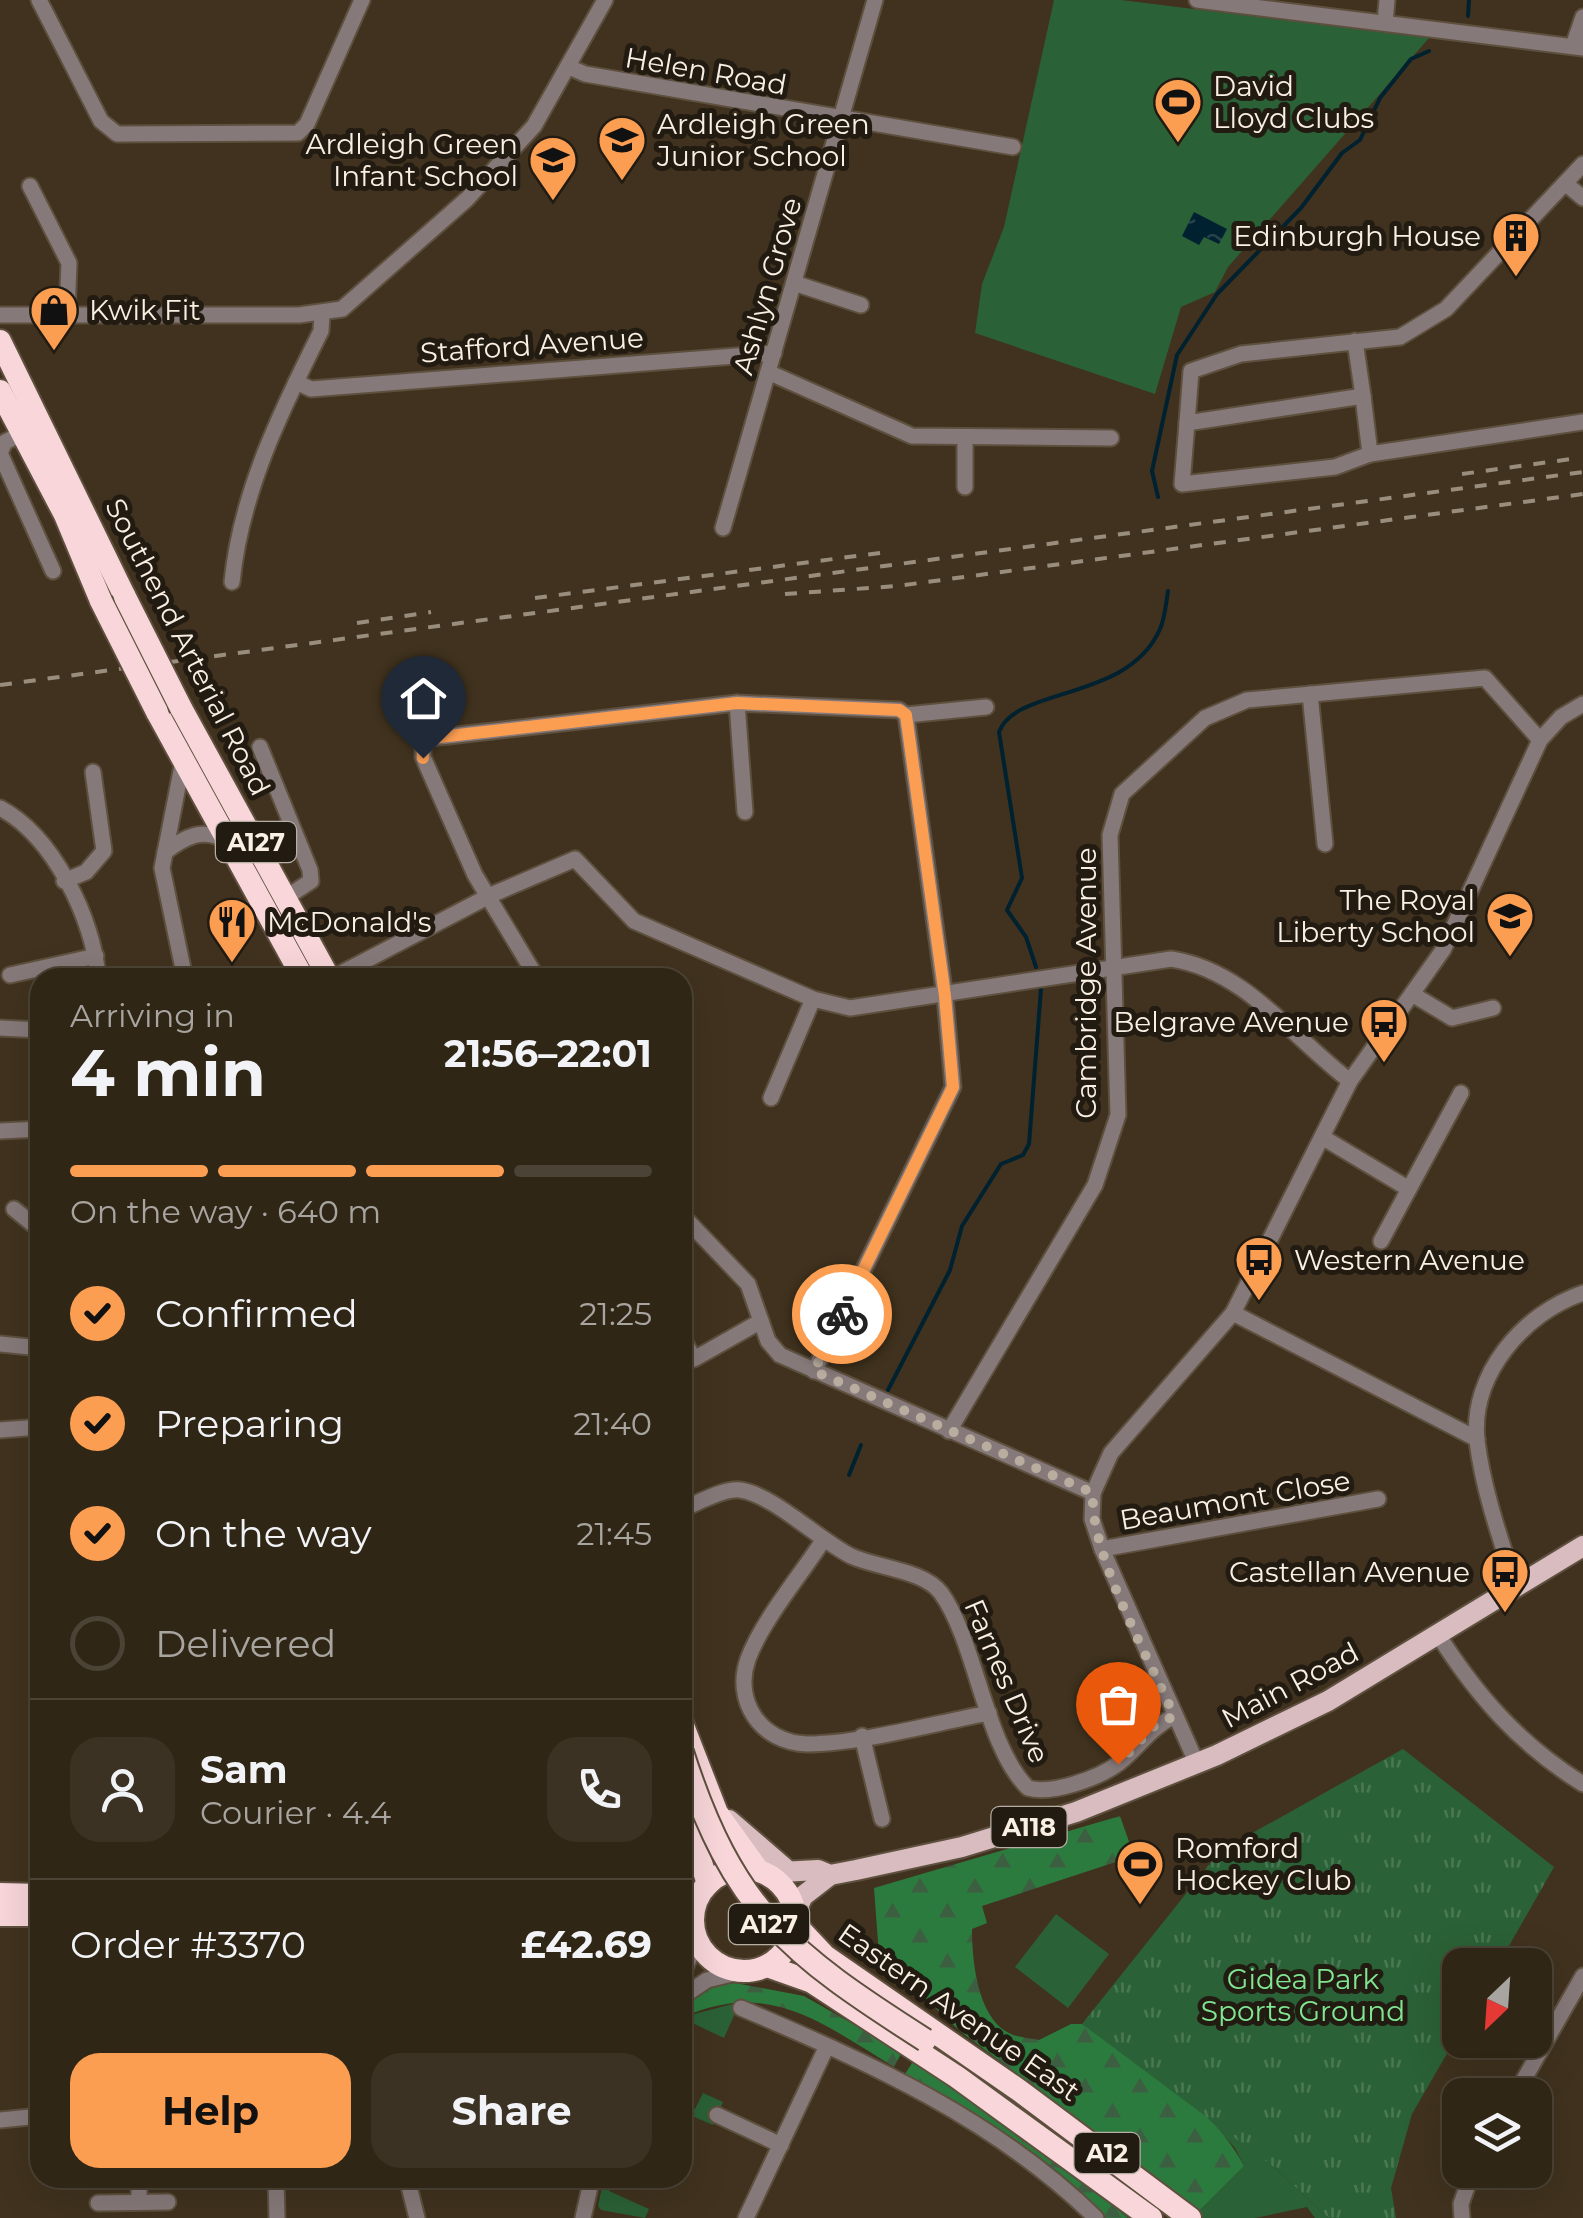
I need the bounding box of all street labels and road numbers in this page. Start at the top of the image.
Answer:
street label: Helen Road [622,40,790,102]
street label: Ashlyn Grove [725,194,809,378]
street label: Stafford Avenue [419,320,645,370]
street label: Southend Arterial Road [98,493,278,801]
road number: A127 [216,822,296,862]
street label: Cambridge Avenue [1069,847,1103,1119]
street label: Beaumont Close [1117,1463,1353,1537]
street label: Farnes Drive [957,1594,1057,1768]
street label: Main Road [1216,1635,1364,1735]
road number: A118 [992,1807,1066,1847]
road number: A127 [729,1904,809,1944]
street label: Eastern Avenue East [832,1916,1086,2108]
road number: A12 [1074,2133,1140,2173]

